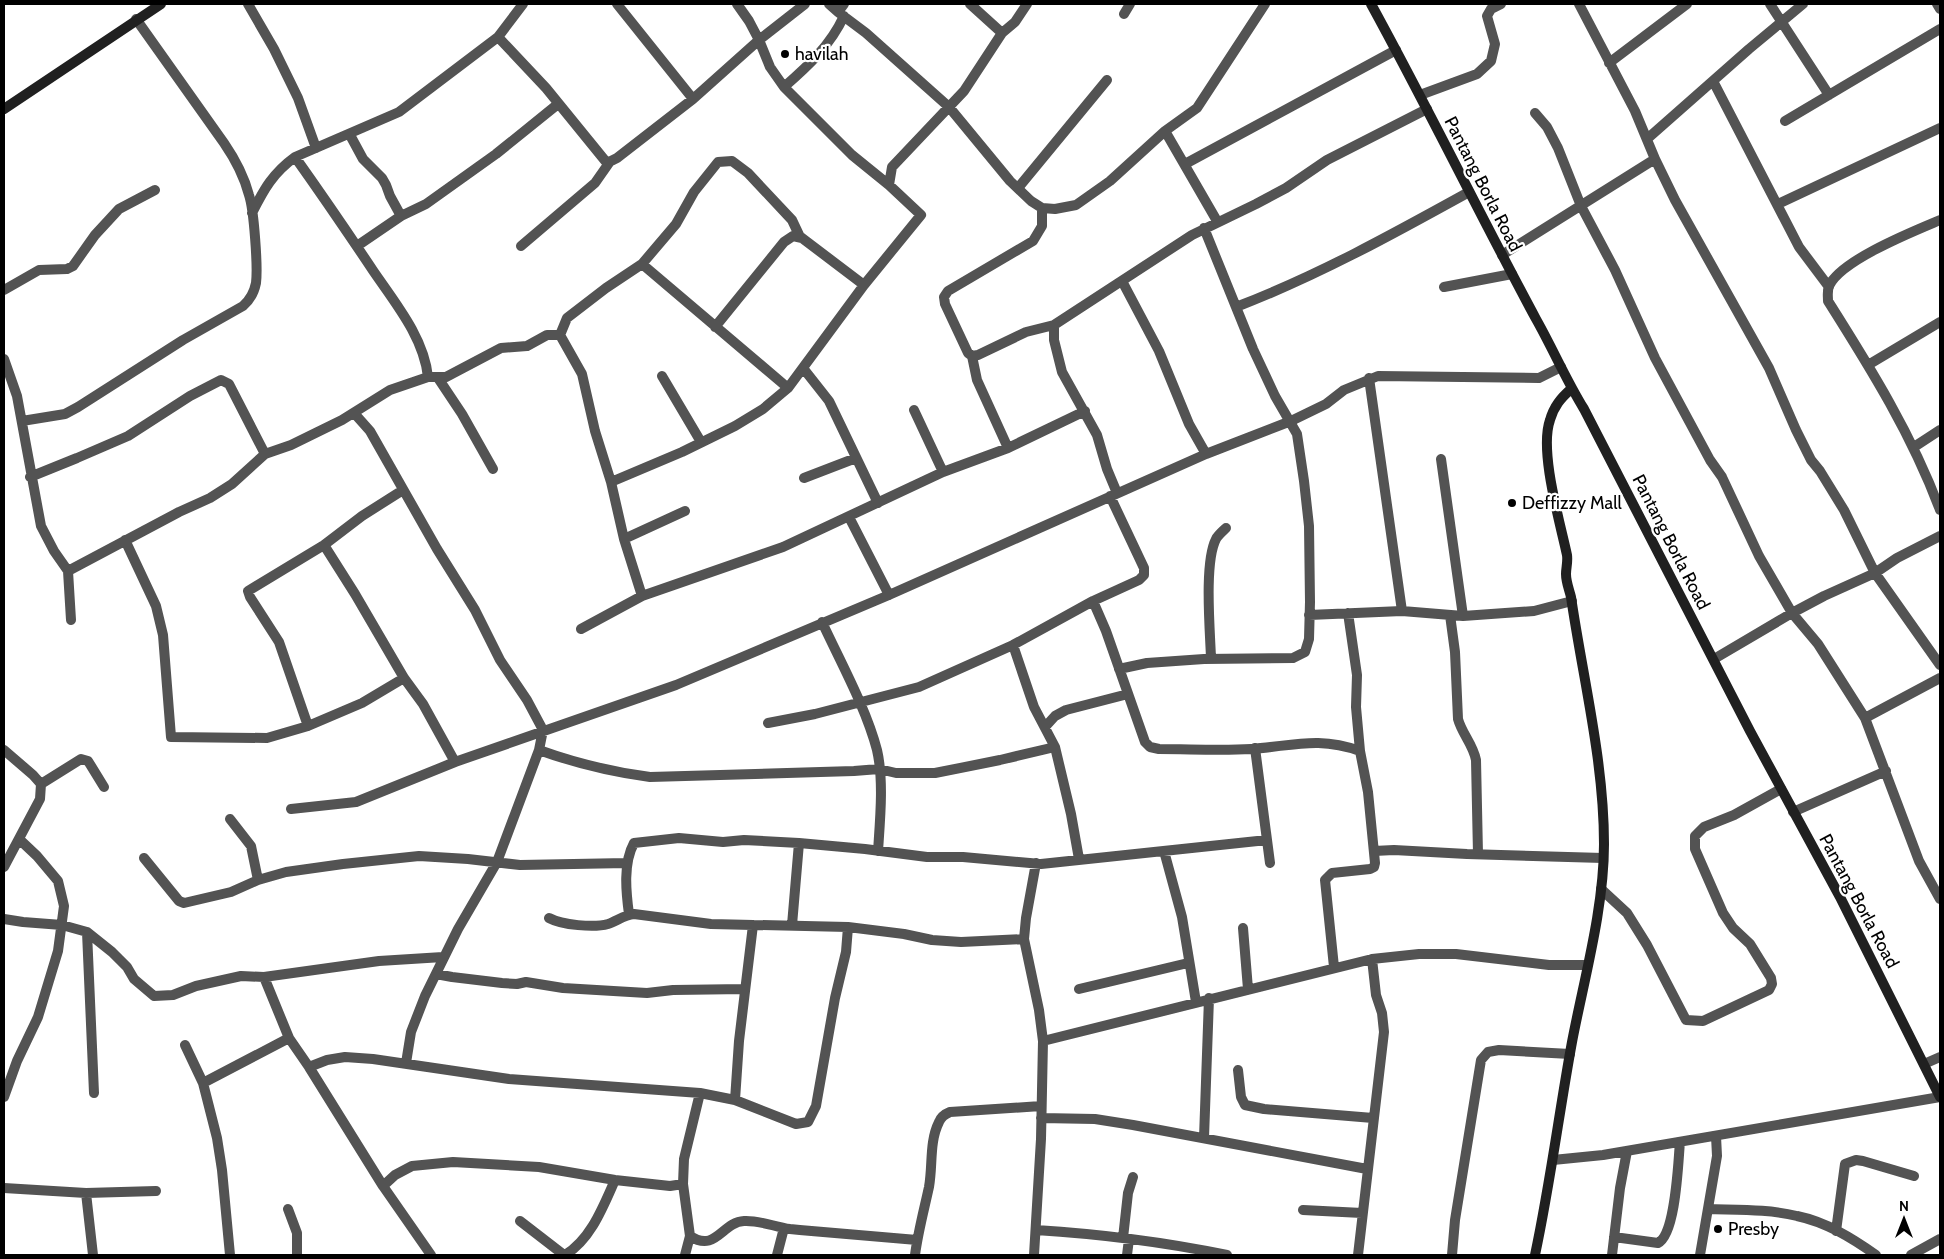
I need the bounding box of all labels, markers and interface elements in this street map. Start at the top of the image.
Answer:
place label: havilah [795,43,848,65]
marker: havilah [779,48,791,60]
street label: Pantang Borla Road [1439,113,1527,255]
street label: Pantang Borla Road [1627,471,1715,613]
place label: Deffizzy Mall [1522,492,1622,514]
marker: Deffizzy Mall [1506,497,1518,509]
street label: Pantang Borla Road [1814,830,1904,972]
north arrow [1879,1194,1929,1244]
text: N [1899,1197,1909,1215]
place label: Presby [1728,1218,1779,1240]
marker: Presby [1712,1223,1724,1235]

